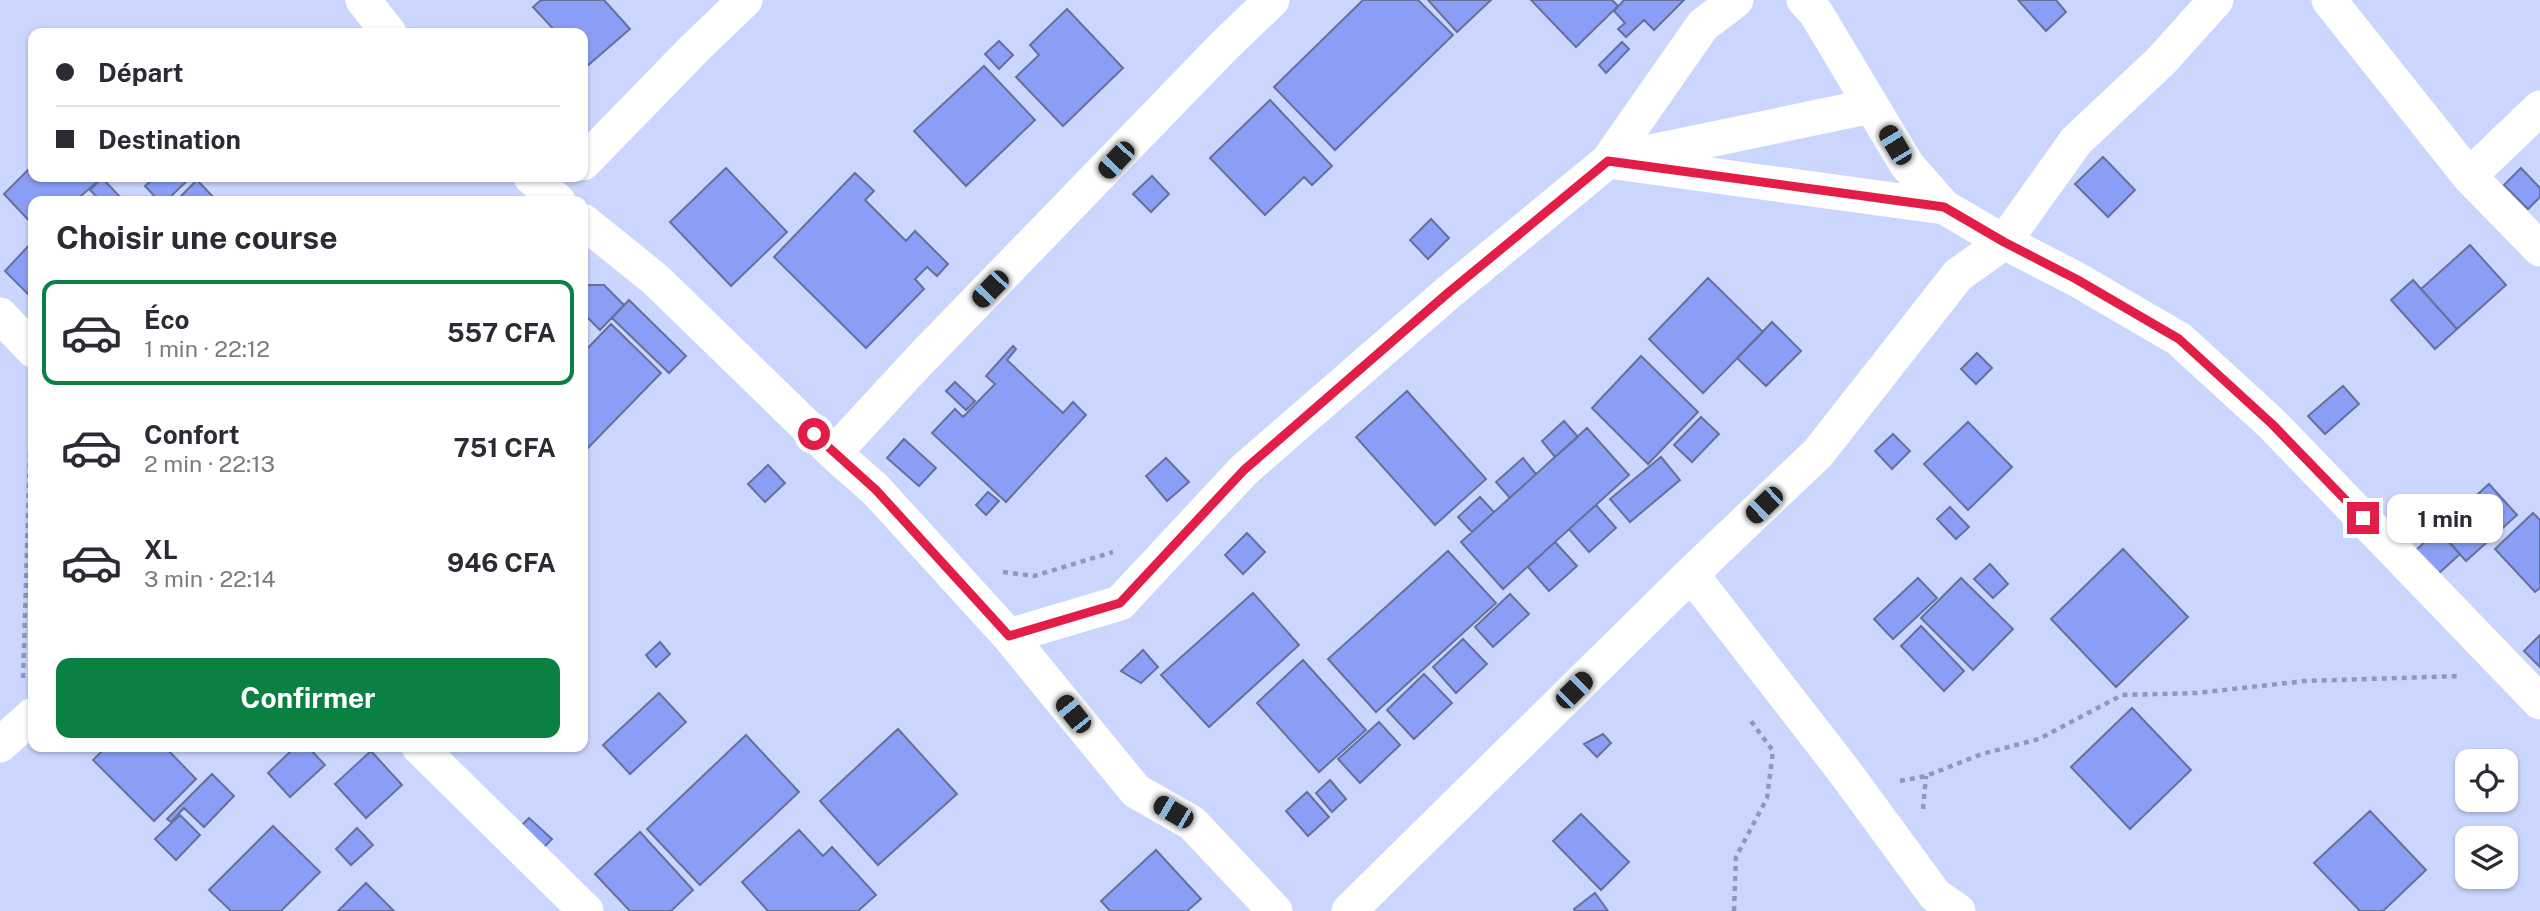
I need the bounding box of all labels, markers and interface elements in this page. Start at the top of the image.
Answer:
text: Départ [98,57,184,88]
car [1876,122,1915,168]
text: Destination [98,124,241,155]
car [1094,137,1139,183]
text: Choisir une course [56,219,338,256]
car [968,267,1013,311]
icon: car [60,301,123,364]
text: Éco [144,304,190,335]
text: 557 CFA [447,317,556,348]
text: 1 min · 22:12 [144,335,270,362]
icon: car [60,416,123,479]
route start [798,418,830,450]
text: Confort [144,419,240,450]
text: 751 CFA [453,432,556,463]
text: 2 min · 22:13 [144,450,275,477]
car [1742,483,1787,527]
callout: 1 min [2388,494,2503,542]
route end [2347,502,2379,534]
text: 1 min [2417,505,2473,532]
icon: car [60,531,123,594]
text: XL [144,534,178,565]
text: 946 CFA [447,547,556,578]
text: 3 min · 22:14 [144,565,276,592]
button: Confirmer [56,658,560,738]
car [1552,668,1597,712]
car [1052,691,1095,737]
map controls [2455,749,2518,889]
button: locate [2455,749,2518,812]
car [1150,792,1197,832]
button: layers [2455,826,2518,889]

